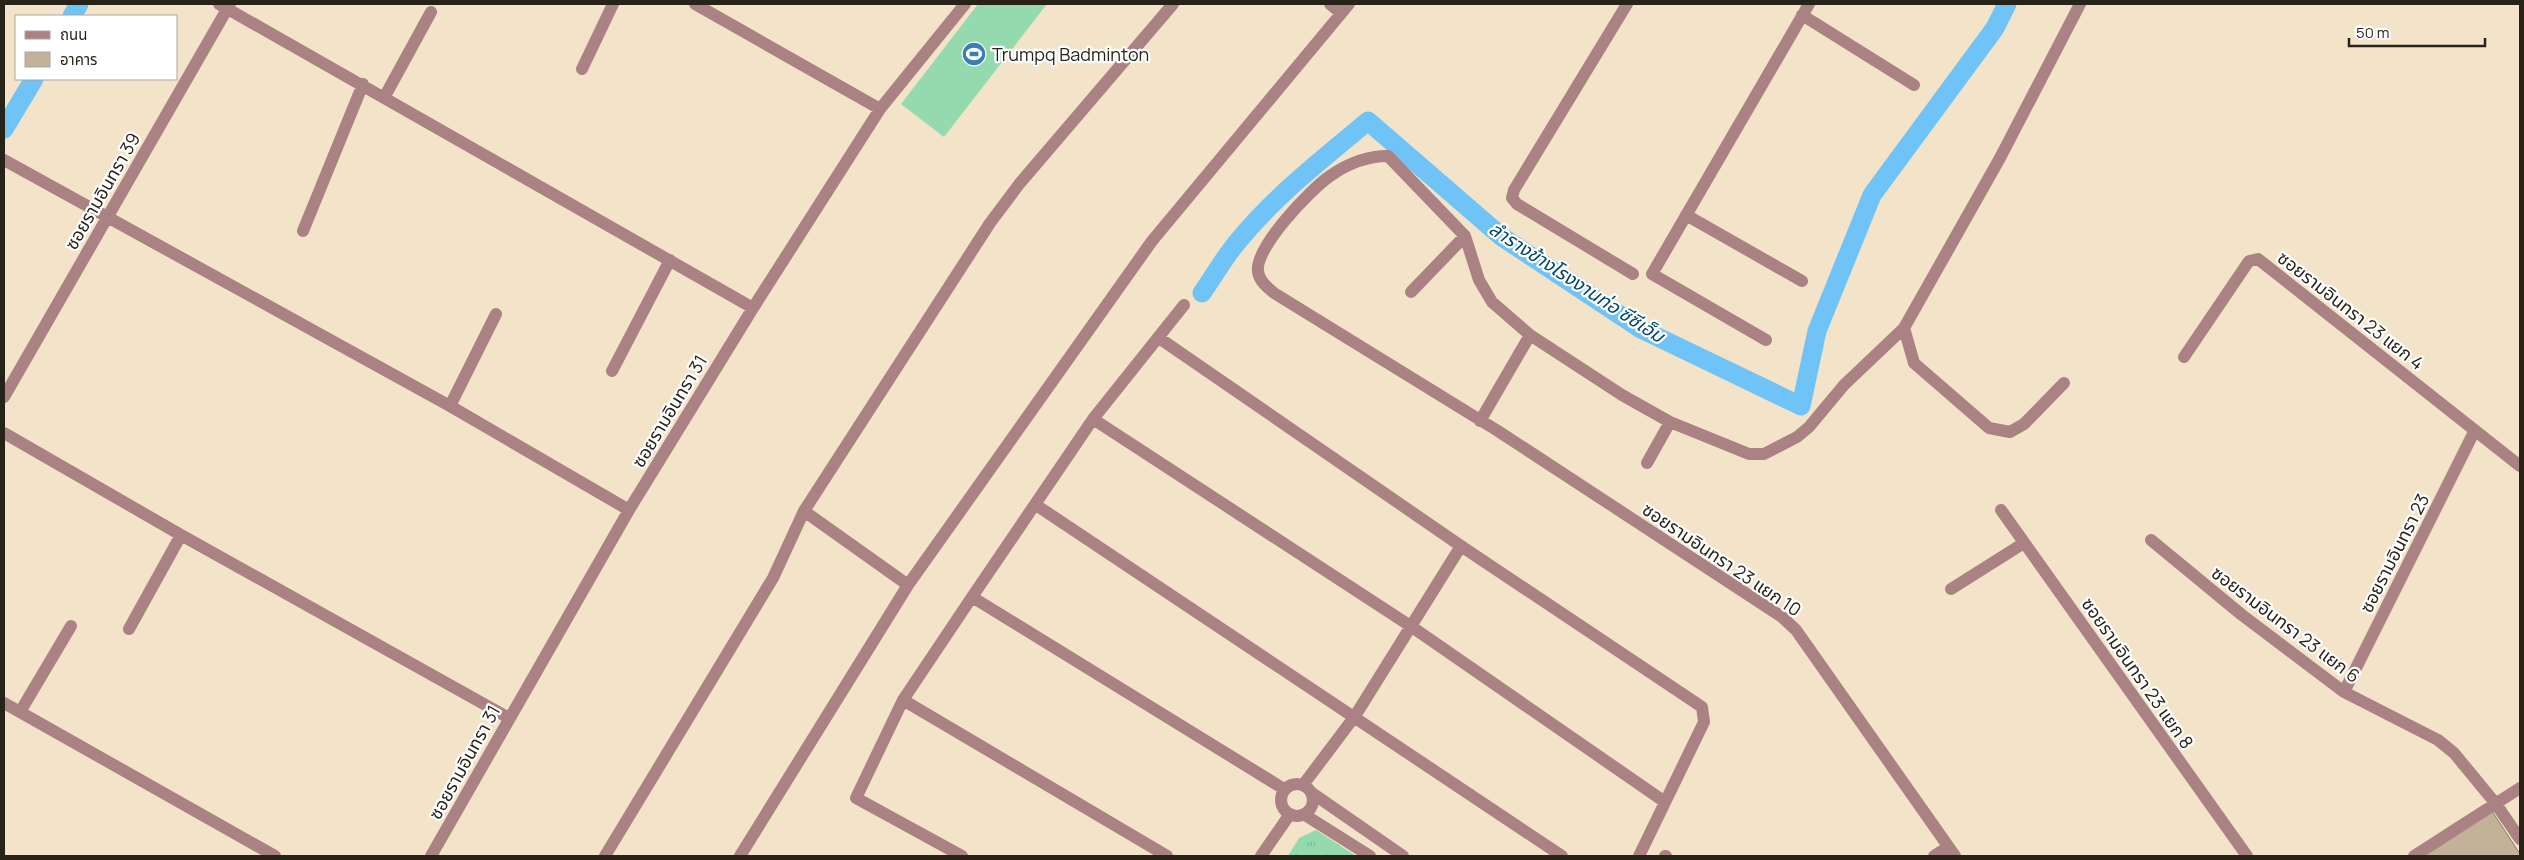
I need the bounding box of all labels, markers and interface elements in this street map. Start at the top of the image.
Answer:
legend [15,15,178,80]
scale bar [2349,15,2485,47]
text: 50 m [2356,22,2390,43]
text: ถนน [60,24,87,45]
sports icon: Trumpq Badminton [961,41,987,67]
place label: Trumpq Badminton [992,42,1149,66]
text: อาคาร [60,49,97,70]
street label: ซอยรามอินทรา 39 [59,128,145,254]
water label: ลำรางข้างโรงงานท่อ ซีซีเอ็ม [1484,216,1671,349]
street label: ซอยรามอินทรา 23 แยก 4 [2273,245,2429,375]
street label: ซอยรามอินทรา 31 [626,350,712,472]
street label: ซอยรามอินทรา 23 [2354,489,2434,617]
street label: ซอยรามอินทรา 23 แยก 10 [1638,497,1806,621]
street label: ซอยรามอินทรา 23 แยก 6 [2207,560,2365,688]
street label: ซอยรามอินทรา 23 แยก 8 [2077,593,2199,753]
street label: ซอยรามอินทรา 31 [423,701,505,823]

